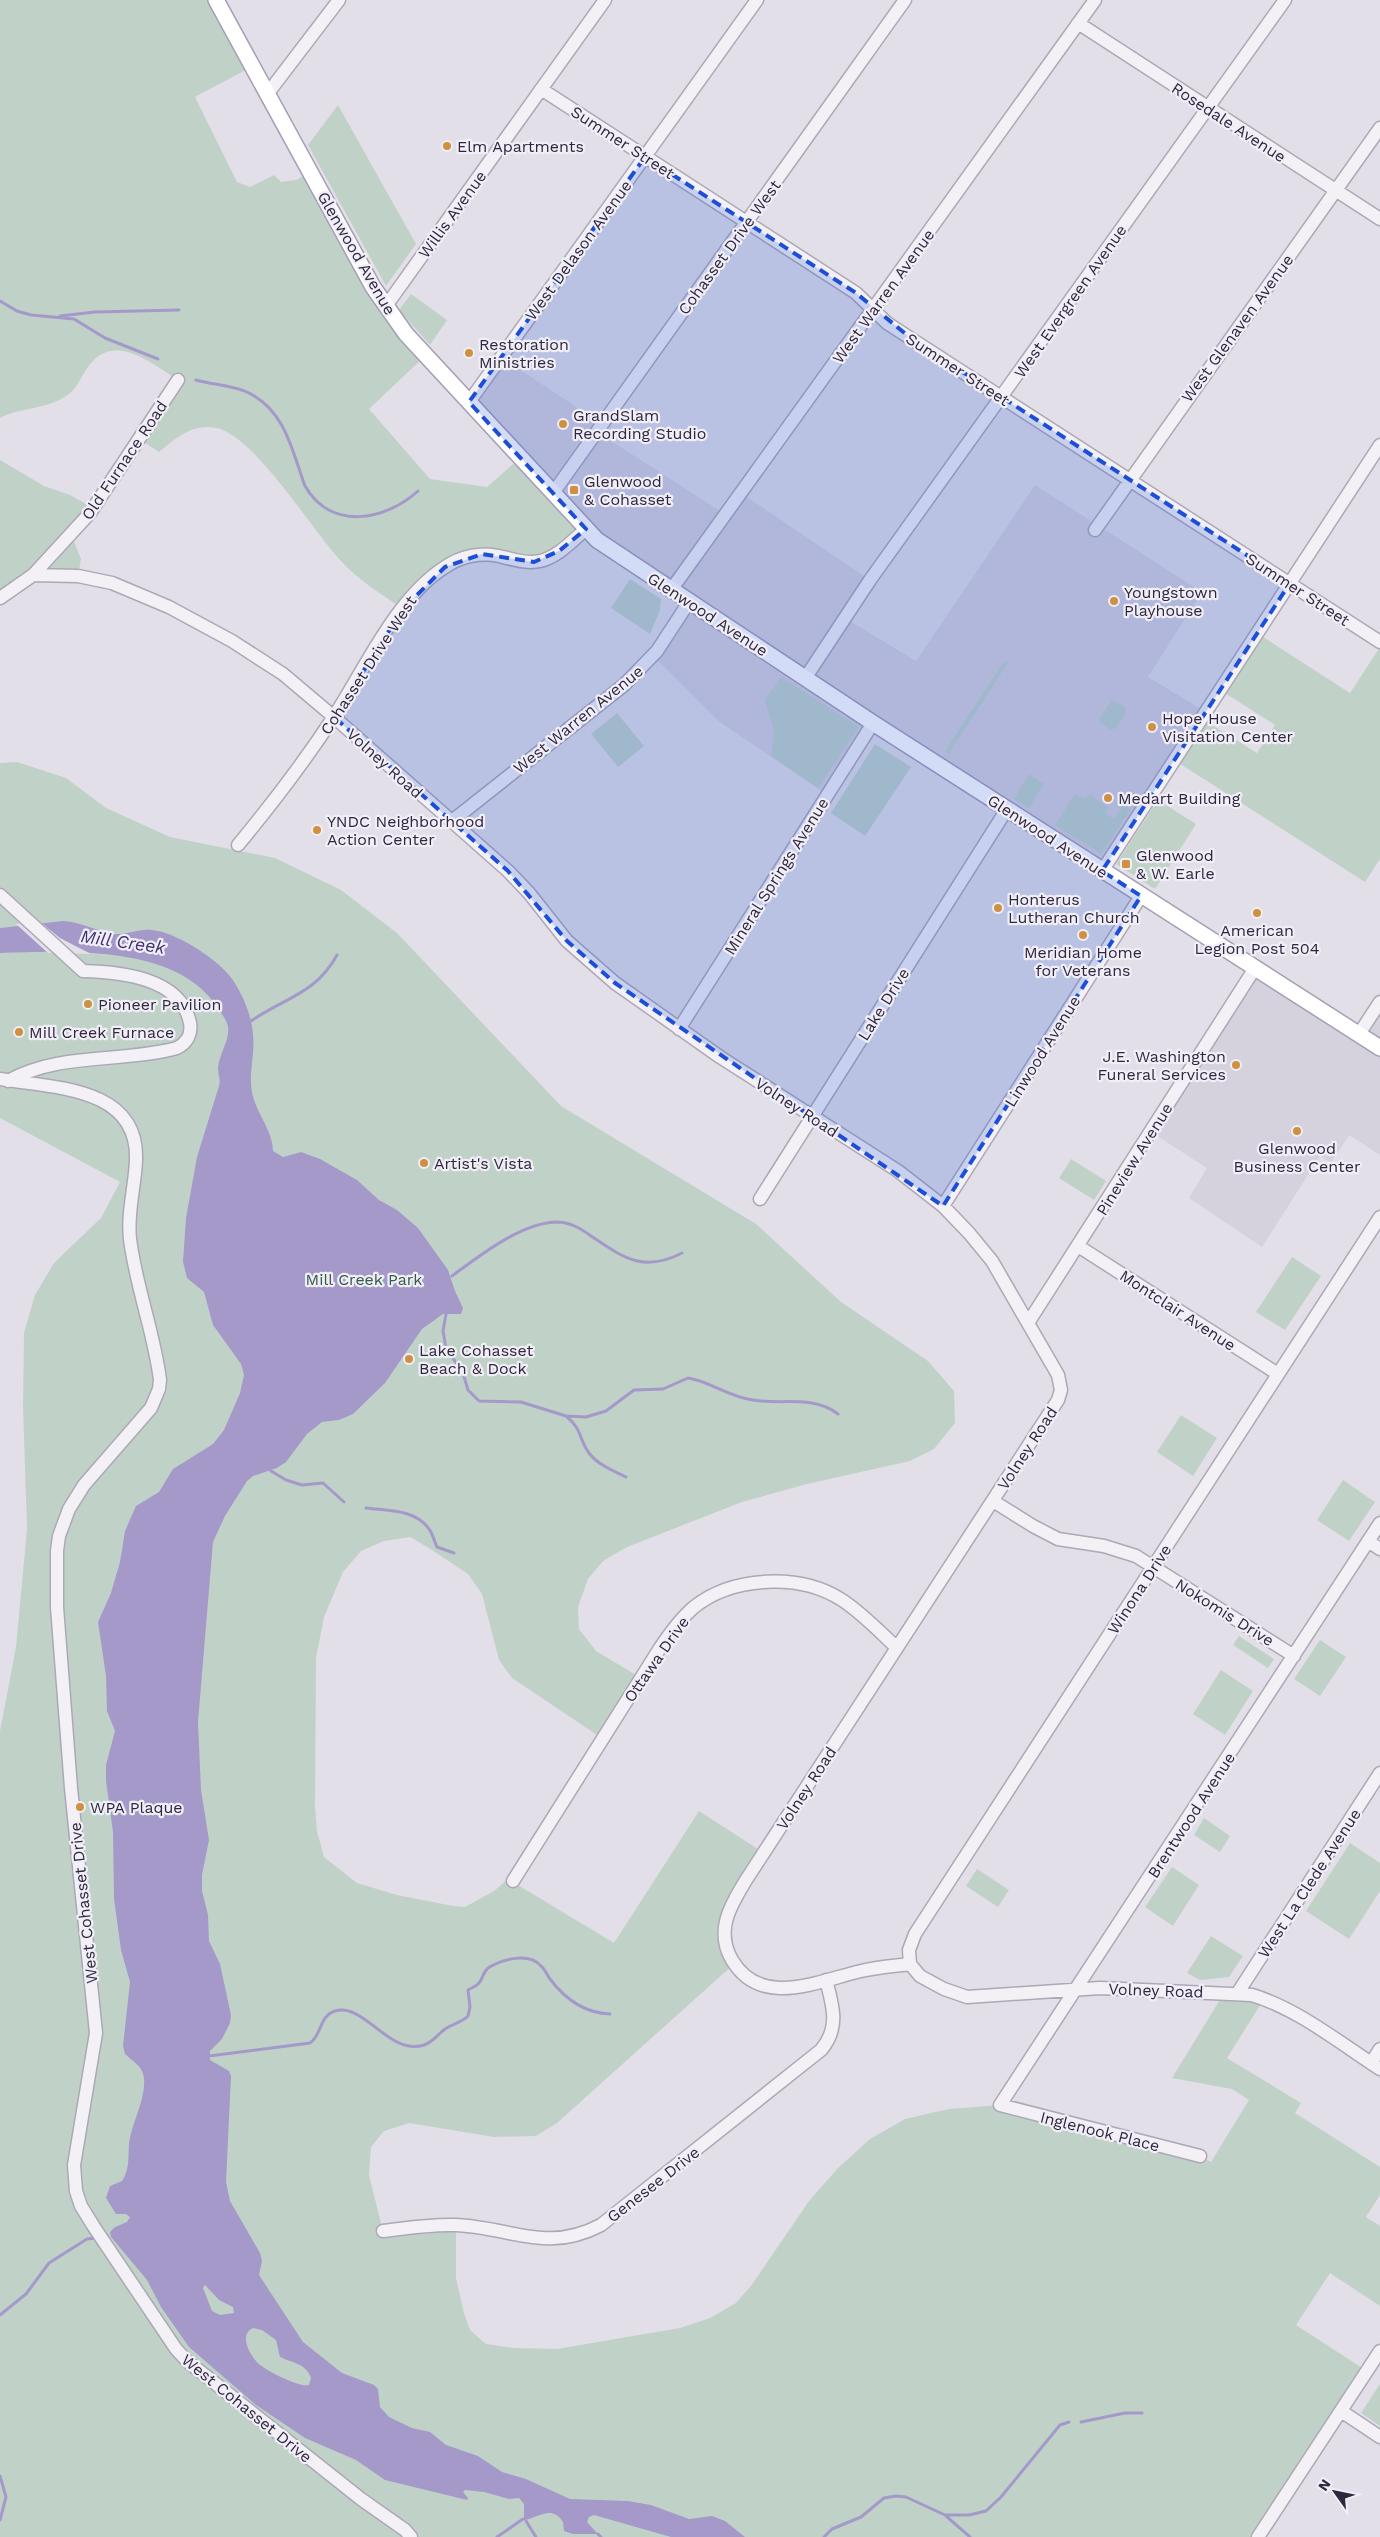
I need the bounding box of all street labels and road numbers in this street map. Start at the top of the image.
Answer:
street label: Rosedale Avenue [1168,78,1289,166]
street label: Summer Street [567,102,678,183]
street label: Willis Avenue [414,167,491,262]
street label: West Delason Avenue [521,176,636,324]
street label: Cohasset Drive West [674,176,785,318]
street label: Glenwood Avenue [314,188,400,318]
street label: West Evergreen Avenue [1010,221,1131,382]
street label: West Warren Avenue [828,225,939,367]
street label: West Glenaven Avenue [1177,251,1297,406]
street label: Summer Street [902,329,1013,410]
street label: Old Furnace Road [78,397,171,523]
street label: Summer Street [1242,549,1353,630]
street label: Glenwood Avenue [644,569,771,660]
street label: Cohasset Drive West [316,592,421,738]
street label: West Warren Avenue [510,661,647,778]
street label: Volney Road [343,724,426,802]
street label: Glenwood Avenue [984,791,1111,882]
street label: Mineral Springs Avenue [720,794,833,958]
street label: Lake Drive [854,965,913,1044]
street label: Linwood Avenue [1001,992,1084,1110]
street label: Volney Road [752,1074,842,1141]
street label: Pineview Avenue [1092,1100,1177,1219]
street label: Montclair Avenue [1116,1266,1239,1355]
street label: Volney Road [994,1403,1061,1493]
street label: Winona Drive [1103,1541,1175,1638]
street label: Nokomis Drive [1172,1574,1278,1650]
street label: Ottawa Drive [620,1613,693,1706]
street label: Volney Road [773,1743,840,1833]
street label: Brentwood Avenue [1144,1749,1239,1882]
street label: West La Clede Avenue [1254,1805,1365,1961]
street label: West Cohasset Drive [66,1821,101,1985]
street label: Volney Road [1108,1979,1204,2002]
street label: Inglenook Place [1038,2107,1162,2156]
street label: Genesee Drive [603,2142,703,2226]
street label: West Cohasset Drive [178,2350,316,2467]

